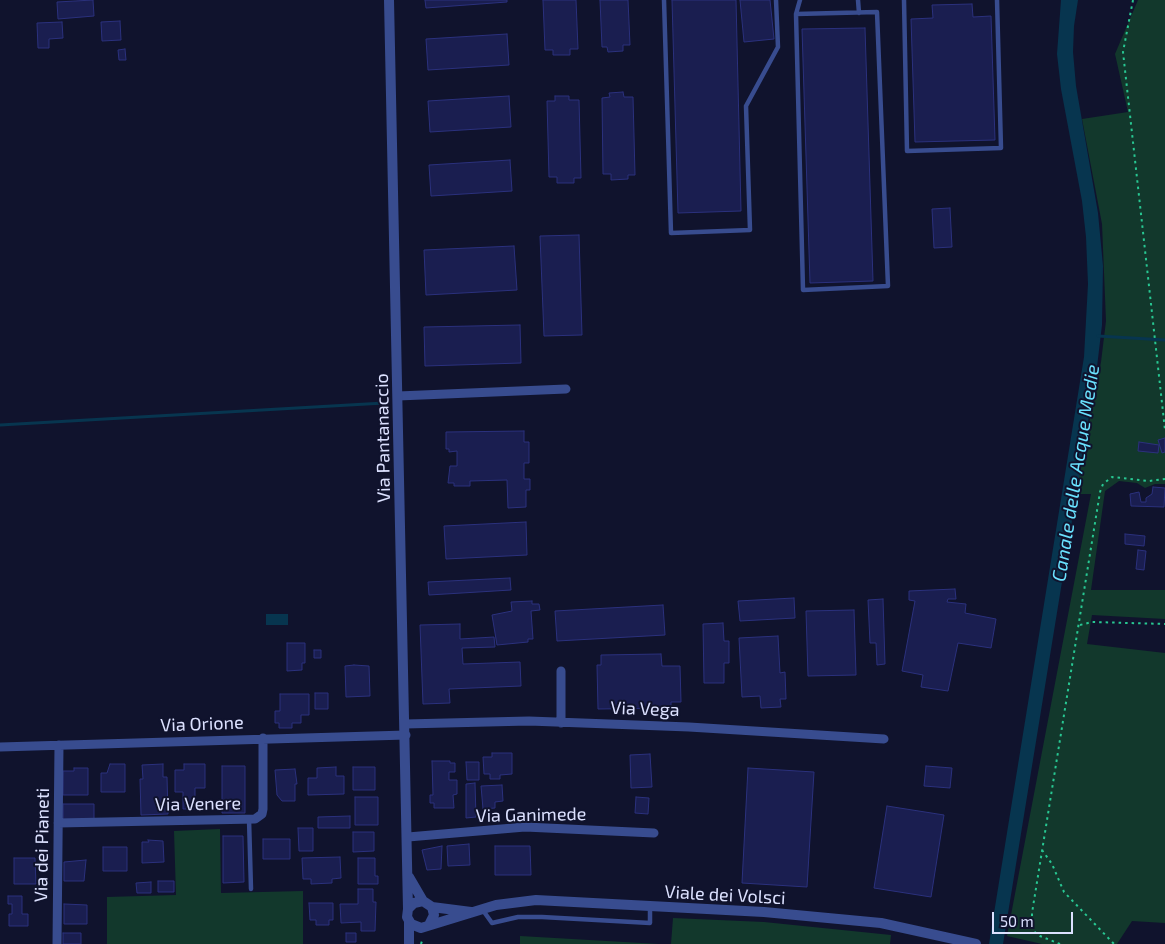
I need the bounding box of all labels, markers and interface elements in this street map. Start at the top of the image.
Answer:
water label: Canale delle Acque Medie [1048,363,1104,583]
street label: Via Pantanaccio [371,373,395,503]
street label: Via Vega [610,697,680,721]
street label: Via Orione [160,712,244,736]
street label: Via dei Pianeti [30,788,54,902]
street label: Via Venere [155,792,241,816]
street label: Via Ganimede [475,803,587,827]
street label: Viale dei Volsci [664,881,786,909]
scale bar [995,902,1076,934]
text: 50 m [1000,912,1034,930]

